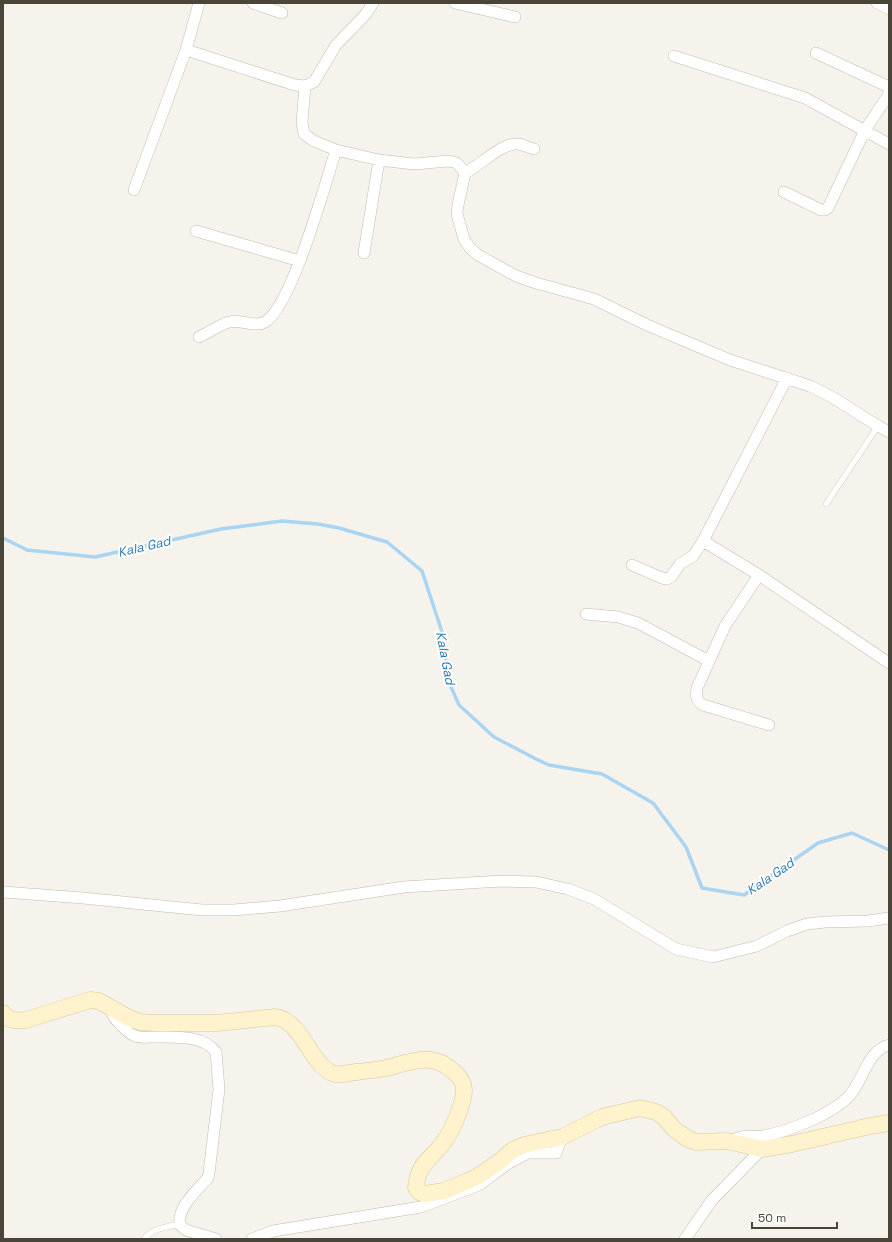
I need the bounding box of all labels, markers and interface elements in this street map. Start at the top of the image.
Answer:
water label: Kala Gad [116,532,174,561]
water label: Kala Gad [432,630,459,688]
water label: Kala Gad [743,853,799,898]
scale bar [752,1204,837,1230]
text: 50 m [758,1210,786,1226]

